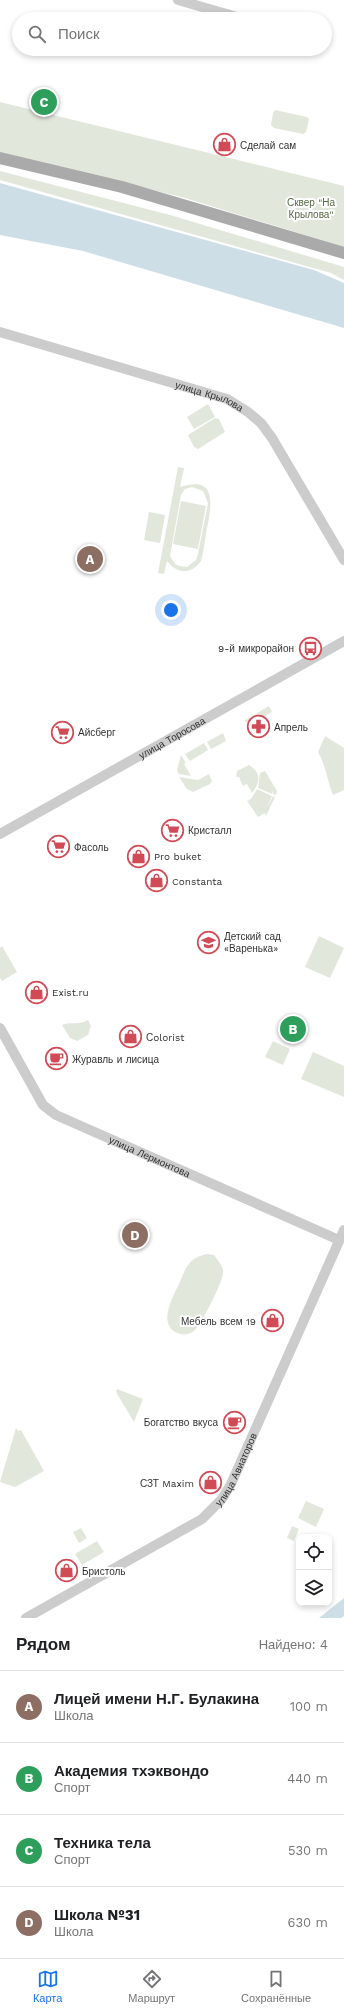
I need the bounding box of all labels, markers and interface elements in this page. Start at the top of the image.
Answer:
search box [12,12,332,56]
icon: search [26,23,48,45]
text: Поиск [58,25,100,43]
pin: C [31,87,57,117]
shop icon: Сделай сам [211,132,237,158]
place label: Сделай сам [240,140,296,151]
park label: Сквер "На Крылова" [287,197,336,220]
street label: улица Крылова [174,379,246,413]
pin: A [77,544,103,574]
your location [161,600,181,620]
bus stop icon: 9-й микрорайон [297,635,323,661]
place label: 9-й микрорайон [218,643,294,654]
street label: улица Торосова [137,714,207,761]
pharmacy icon: Апрель [246,714,272,740]
supermarket icon: Айсберг [49,719,75,745]
place label: Апрель [274,722,308,733]
place label: Айсберг [78,727,116,738]
supermarket icon: Кристалл [159,817,185,843]
place label: Кристалл [188,825,232,836]
supermarket icon: Фасоль [45,834,71,860]
place label: Фасоль [74,842,109,853]
shop icon: Pro buket [125,843,151,869]
place label: Pro buket [154,851,202,862]
shop icon: Constanta [143,868,169,894]
place label: Constanta [172,876,222,887]
school or university icon: Детский сад «Варенька» [196,929,222,955]
place label: Детский сад «Варенька» [224,931,281,954]
shop icon: Exist.ru [24,979,50,1005]
place label: Exist.ru [52,987,89,998]
pin: B [280,1014,306,1044]
shop icon: Сolorist [117,1024,143,1050]
place label: Сolorist [146,1032,185,1043]
cafe icon: Журавль и лисица [44,1046,70,1072]
place label: Журавль и лисица [72,1054,159,1065]
street label: улица Лермонтова [107,1134,192,1179]
pin: D [122,1220,148,1250]
shop icon: Мебель всем 19 [259,1308,285,1334]
place label: Мебель всем 19 [181,1316,256,1327]
cafe icon: Богатство вкуса [221,1409,247,1435]
place label: Богатство вкуса [144,1417,218,1428]
street label: улица Авиаторов [213,1431,259,1508]
shop icon: СЗТ Maxim [197,1470,223,1496]
place label: СЗТ Maxim [140,1478,194,1489]
map controls [296,1534,332,1606]
button: locate [296,1534,332,1570]
shop icon: Бристоль [53,1558,79,1584]
place label: Бристоль [82,1566,126,1577]
button: layers [296,1570,332,1606]
text: Рядом [16,1634,71,1654]
text: Найдено: 4 [259,1637,328,1652]
text: Лицей имени Н.Г. Булакина [54,1690,259,1708]
text: A [25,1699,33,1714]
text: 100 m [290,1699,328,1714]
text: Школа [54,1708,94,1723]
text: Академия тхэквондо [54,1762,209,1780]
text: B [25,1771,33,1786]
text: 440 m [287,1771,328,1786]
text: Спорт [54,1780,91,1795]
text: Техника тела [54,1834,151,1852]
text: C [25,1843,33,1858]
text: 530 m [288,1843,328,1858]
text: Спорт [54,1852,91,1867]
text: Школа №31 [54,1906,140,1924]
text: D [24,1915,34,1930]
text: 630 m [288,1915,328,1930]
text: Школа [54,1924,94,1939]
tab: Карта [33,1968,62,2005]
tab: Маршрут [128,1968,175,2005]
tab: Сохранённые [241,1968,311,2005]

